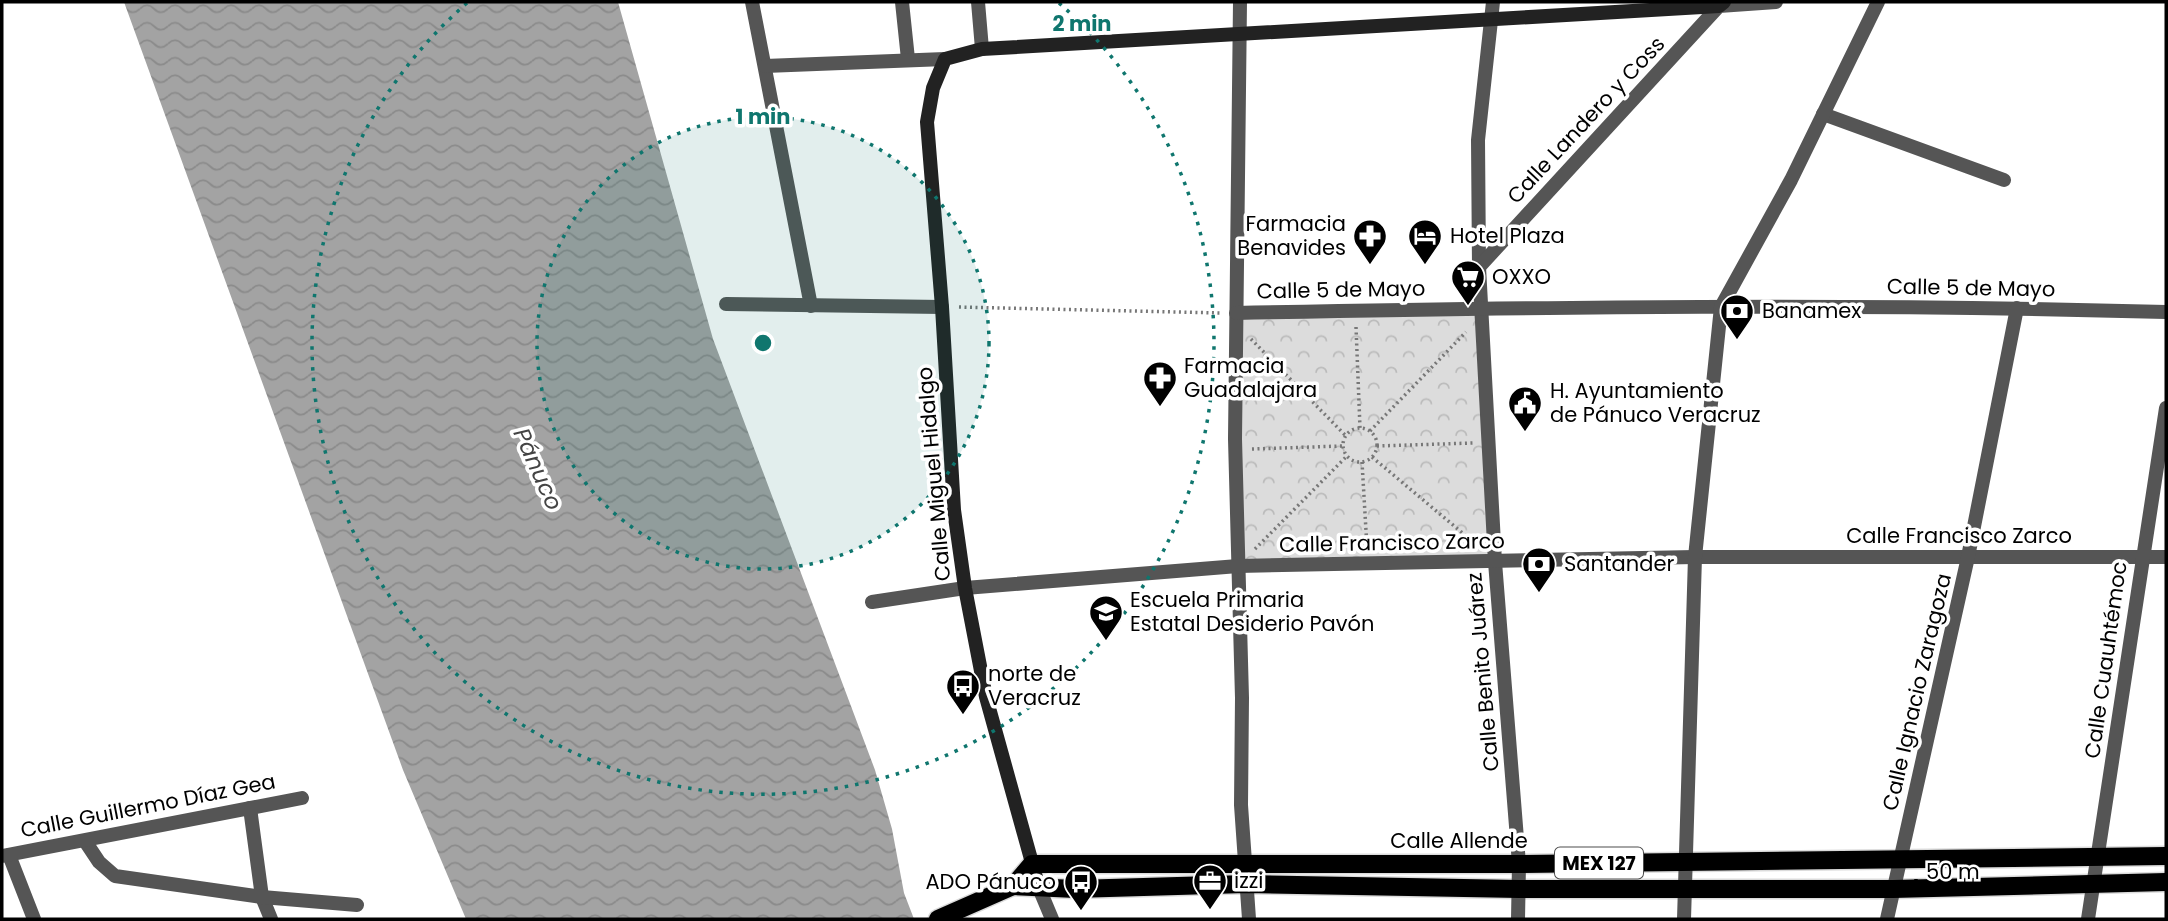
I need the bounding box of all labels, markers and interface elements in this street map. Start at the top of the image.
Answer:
text: 2 min [1052,9,1112,38]
street label: Calle Landero y Coss [1500,30,1671,210]
text: 1 min [736,102,790,131]
place label: Farmacia Benavides [1237,209,1346,262]
pharmacy icon: Farmacia Benavides [1351,217,1389,266]
hotel icon: Hotel Plaza [1406,217,1444,266]
place label: Hotel Plaza [1450,221,1565,250]
supermarket icon: OXXO [1449,258,1487,307]
place label: OXXO [1492,262,1551,291]
street label: Calle 5 de Mayo [1887,272,2056,303]
street label: Calle 5 de Mayo [1256,274,1425,305]
bank icon: Banamex [1718,292,1756,341]
place label: Banamex [1762,296,1861,325]
centre of rings [751,331,775,355]
place label: Farmacia Guadalajara [1184,351,1317,404]
pharmacy icon: Farmacia Guadalajara [1141,359,1179,408]
street label: Calle Miguel Hidalgo [910,366,957,582]
place label: H. Ayuntamiento de Pánuco Veracruz [1550,376,1761,429]
public building icon: H. Ayuntamiento de Pánuco Veracruz [1506,384,1544,433]
water label: Pánuco [506,423,570,515]
street label: Calle Francisco Zarco [1846,521,2072,550]
street label: Calle Francisco Zarco [1279,526,1505,559]
bank icon: Santander [1520,545,1558,594]
place label: Santander [1564,549,1674,578]
street label: Calle Cuauhtémoc [2077,560,2134,760]
street label: Calle Benito Juárez [1459,571,1506,773]
street label: Calle Ignacio Zaragoza [1875,571,1958,813]
place label: Escuela Primaria Estatal Desiderio Pavón [1130,585,1374,638]
school or university icon: Escuela Primaria Estatal Desiderio Pavón [1087,593,1125,642]
place label: norte de Veracruz [988,659,1081,712]
bus stop icon: norte de Veracruz [944,667,982,716]
street label: Calle Guillermo Díaz Gea [18,767,278,844]
street label: Calle Allende [1390,826,1528,855]
road number: MEX 127 [1555,848,1643,878]
scale bar [1916,848,2058,892]
text: 50 m [1926,857,1980,886]
office icon: izzi [1191,862,1229,911]
bus stop icon: ADO Pánuco [1062,863,1100,912]
place label: izzi [1234,866,1263,895]
place label: ADO Pánuco [925,867,1056,896]

